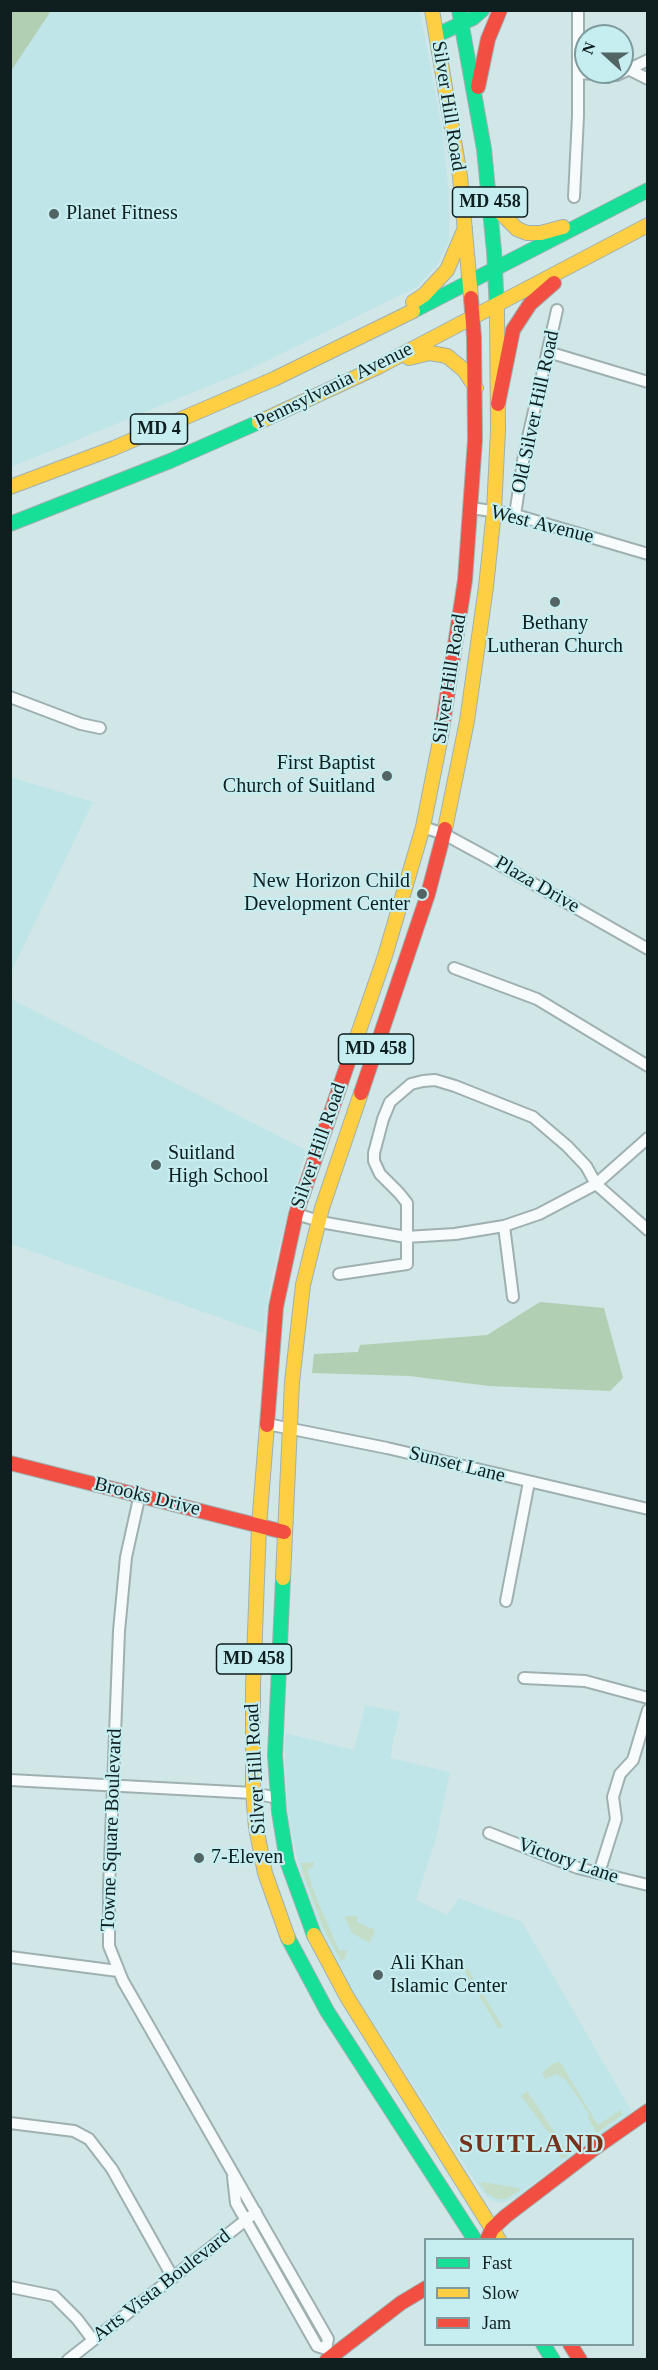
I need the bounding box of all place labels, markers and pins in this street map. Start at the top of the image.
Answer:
place label: Planet Fitness [66,202,178,226]
marker: Planet Fitness [47,207,61,221]
marker: Bethany Lutheran Church [548,595,562,609]
place label: Bethany Lutheran Church [487,612,623,659]
place label: First Baptist Church of Suitland [223,752,375,799]
marker: First Baptist Church of Suitland [380,769,394,783]
place label: New Horizon Child Development Center [244,870,410,917]
marker: New Horizon Child Development Center [415,887,429,901]
place label: Suitland High School [168,1142,269,1189]
marker: Suitland High School [149,1158,163,1172]
place label: 7-Eleven [211,1846,283,1870]
marker: 7-Eleven [192,1851,206,1865]
place label: Ali Khan Islamic Center [390,1952,507,1999]
marker: Ali Khan Islamic Center [371,1968,385,1982]

